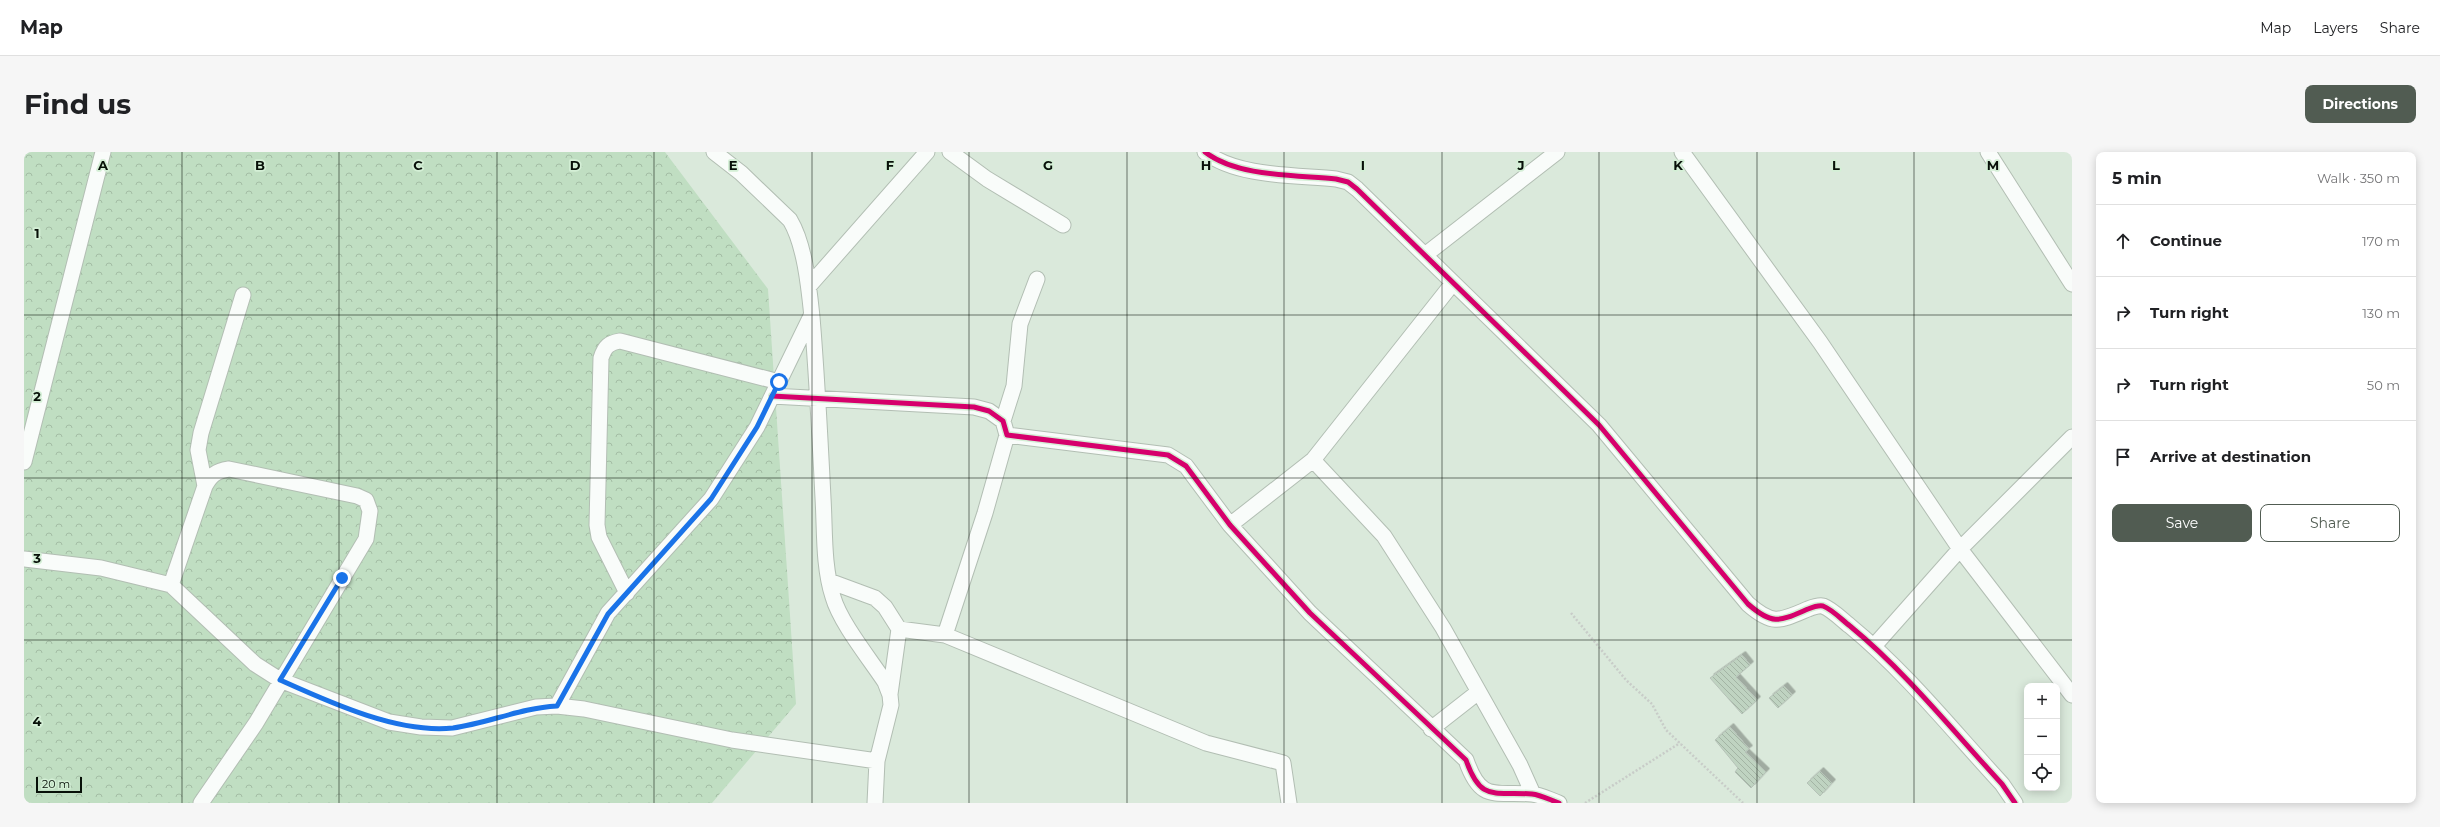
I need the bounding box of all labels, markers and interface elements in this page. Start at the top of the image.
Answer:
text: Map [20,16,63,39]
text: Map [2260,19,2291,37]
text: Layers [2313,19,2358,37]
text: Share [2380,19,2420,37]
button: Directions [2305,85,2416,123]
text: Find us [24,87,131,121]
text: A [97,157,109,173]
text: B [255,157,265,173]
text: C [413,157,423,173]
text: D [570,157,581,173]
text: E [729,157,738,173]
text: F [886,157,894,173]
text: G [1043,157,1053,173]
text: H [1201,157,1211,173]
text: I [1361,157,1365,173]
text: J [1516,157,1525,173]
text: K [1673,157,1683,173]
text: L [1832,157,1840,173]
text: M [1987,157,1999,173]
text: 5 min [2112,168,2162,188]
text: Walk · 350 m [2317,170,2400,186]
text: 1 [34,225,40,241]
icon: ahead [2112,230,2134,252]
text: Continue [2150,231,2222,250]
text: 170 m [2362,233,2400,249]
icon: right [2112,302,2134,324]
text: Turn right [2150,303,2229,322]
text: 130 m [2362,305,2400,321]
route start [770,373,788,391]
icon: right [2112,374,2134,396]
text: Turn right [2150,375,2229,394]
text: 50 m [2367,377,2400,393]
text: 2 [33,388,41,404]
icon: arrive [2112,446,2134,468]
text: Arrive at destination [2150,447,2311,466]
button: Save [2112,504,2252,542]
button: Share [2260,504,2400,542]
text: 3 [32,550,41,566]
route end [333,569,351,587]
map controls [2024,683,2060,791]
button: + [2024,683,2060,719]
text: 4 [33,713,42,729]
button: − [2024,719,2060,755]
button: locate [2024,755,2060,791]
scale bar [36,775,82,794]
text: 20 m [42,777,70,791]

